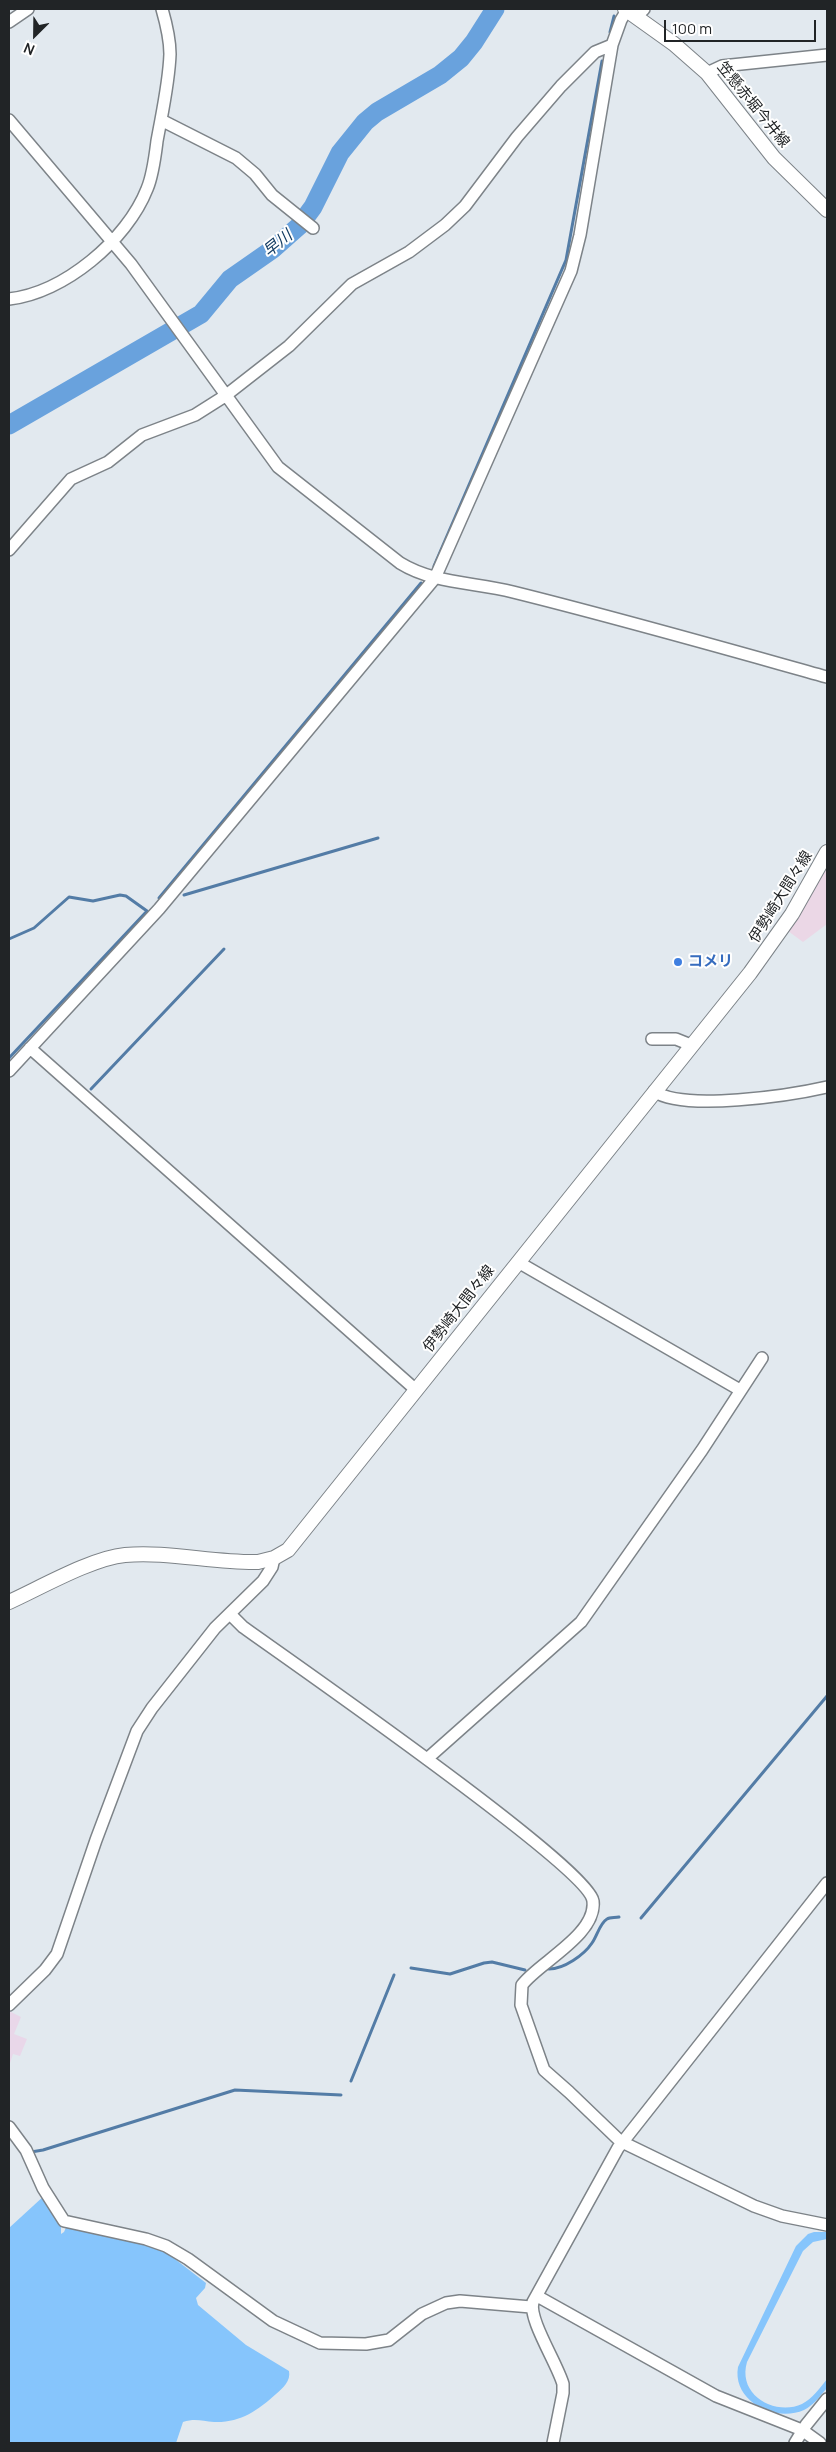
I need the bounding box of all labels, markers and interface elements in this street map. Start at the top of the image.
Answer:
north arrow [10,10,60,60]
scale bar [666,10,818,42]
text: 100 m [672,18,712,39]
text: N [21,39,37,60]
street label: 笠懸赤堀今井線 [713,59,793,151]
water label: 早川 [260,226,296,262]
street label: 伊勢崎大間々線 [746,848,816,946]
place label: コメリ [688,953,733,971]
marker: コメリ [672,956,684,968]
street label: 伊勢崎大間々線 [420,1262,498,1356]

